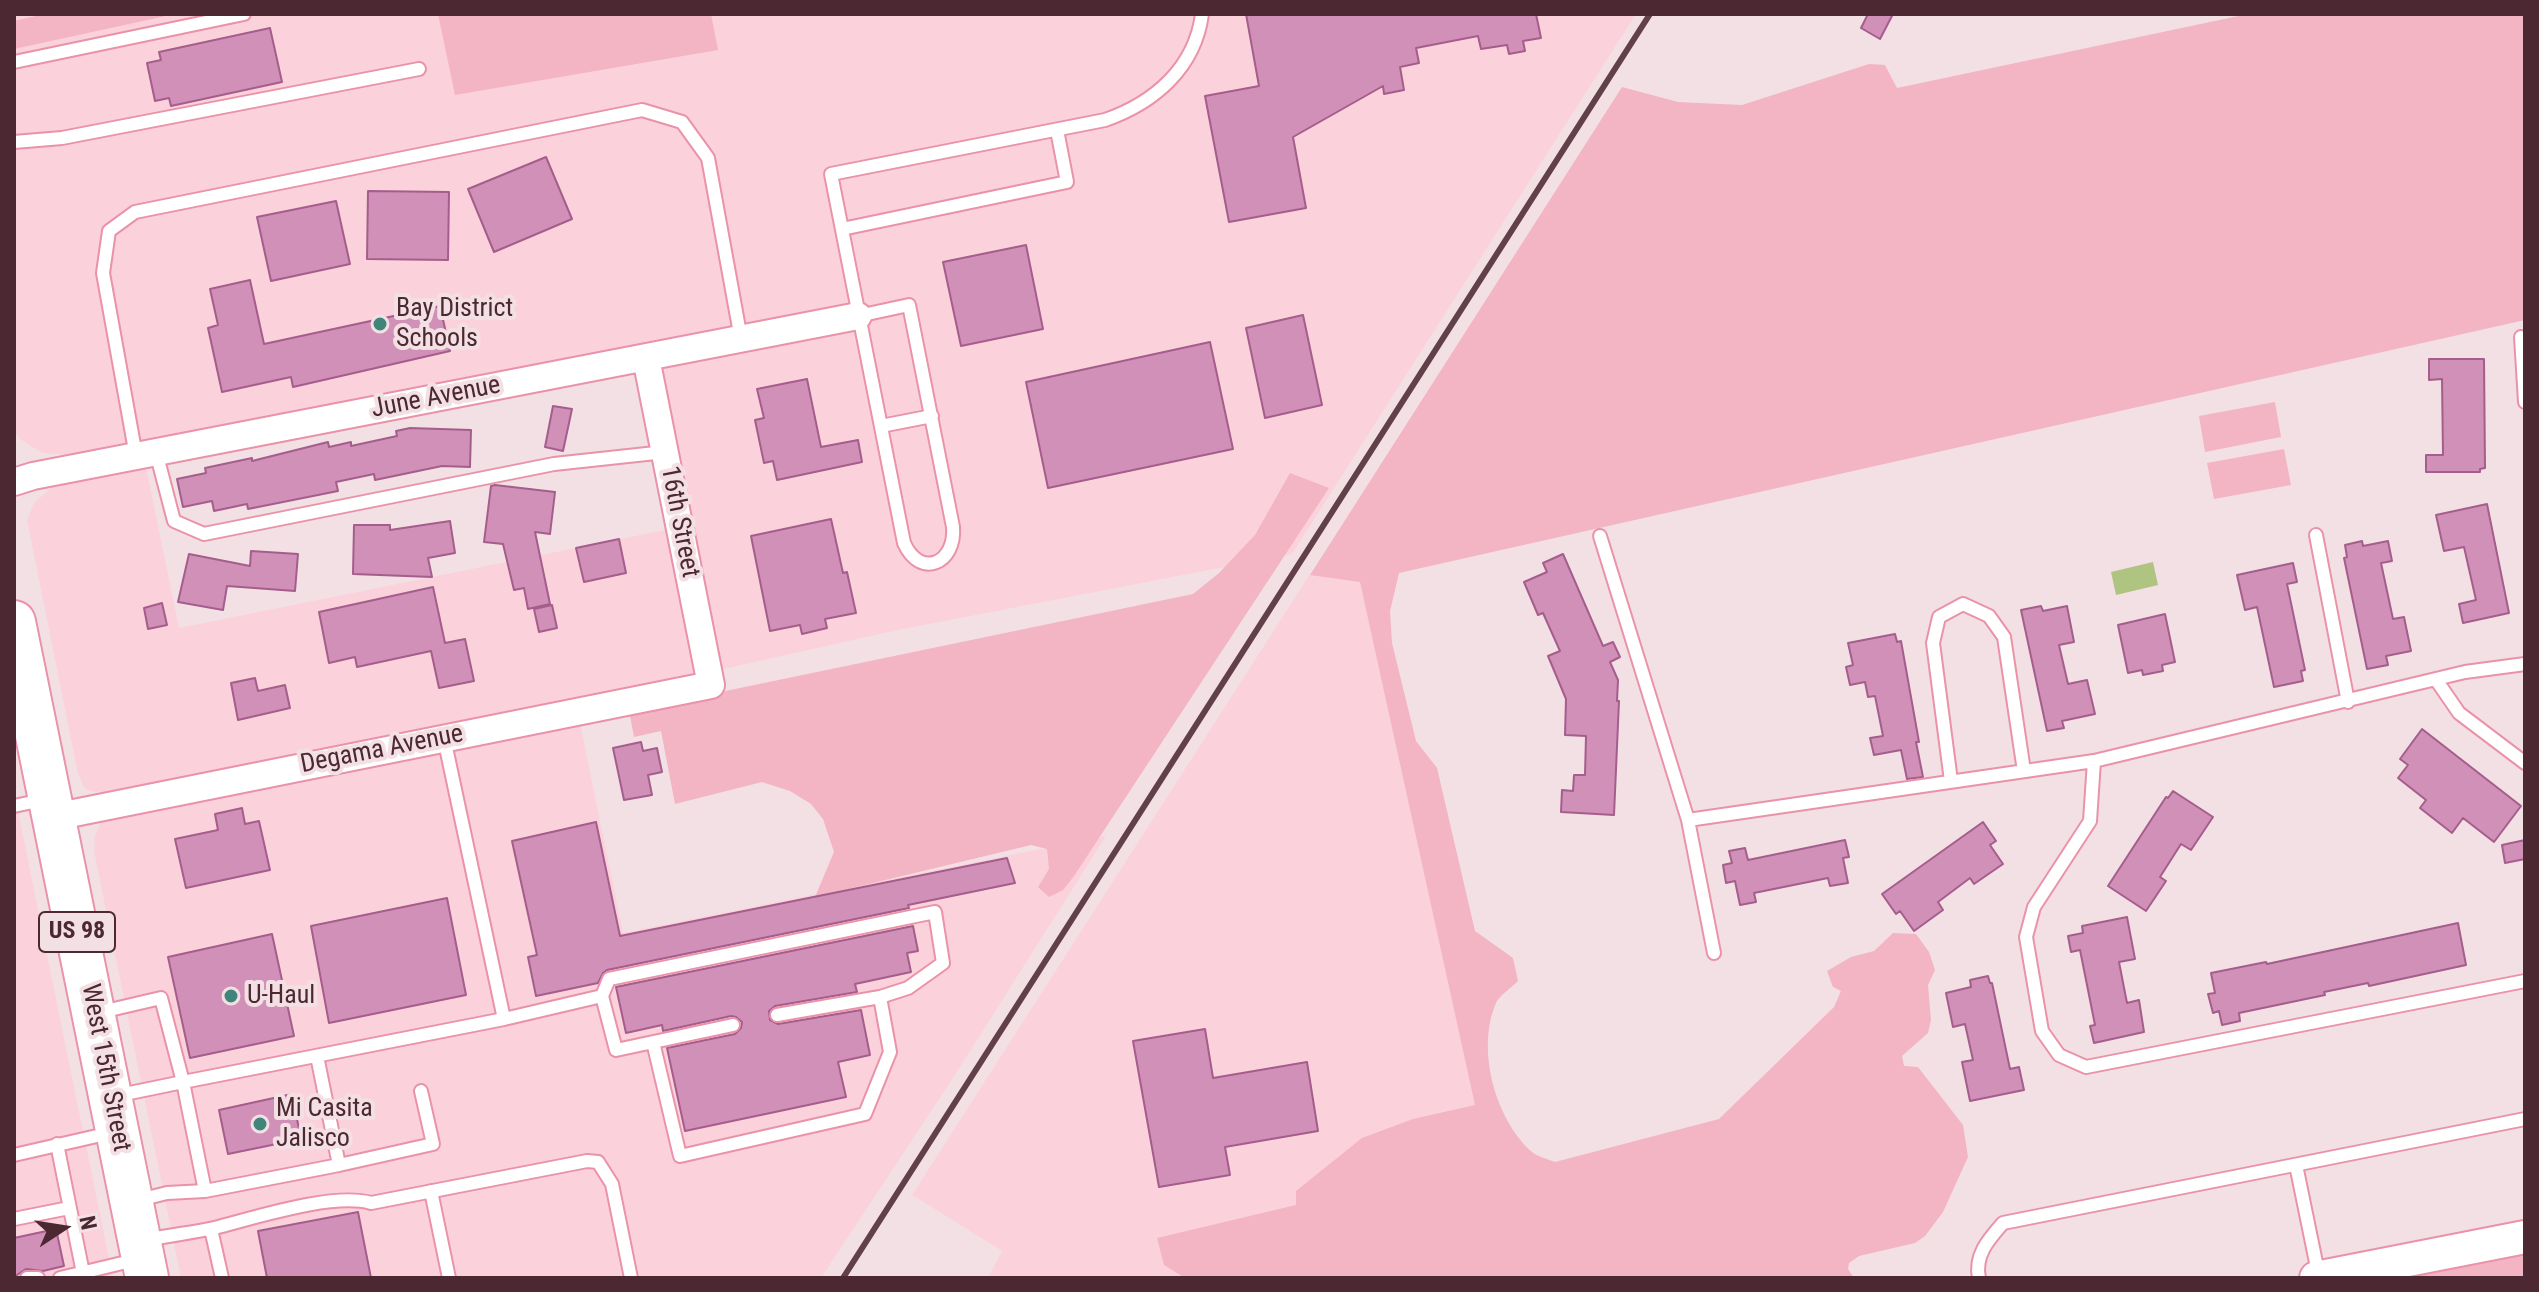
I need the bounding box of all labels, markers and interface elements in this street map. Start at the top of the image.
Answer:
place label: Bay District Schools [396,293,513,354]
marker: Bay District Schools [371,315,389,333]
street label: June Avenue [369,370,503,426]
street label: 16th Street [653,464,705,580]
street label: Degama Avenue [298,719,466,781]
road number: US 98 [39,912,115,952]
place label: U-Haul [247,980,315,1012]
street label: West 15th Street [73,982,137,1154]
marker: U-Haul [222,987,240,1005]
place label: Mi Casita Jalisco [276,1093,373,1154]
marker: Mi Casita Jalisco [251,1115,269,1133]
north arrow [24,1188,104,1268]
text: N [74,1214,102,1232]

